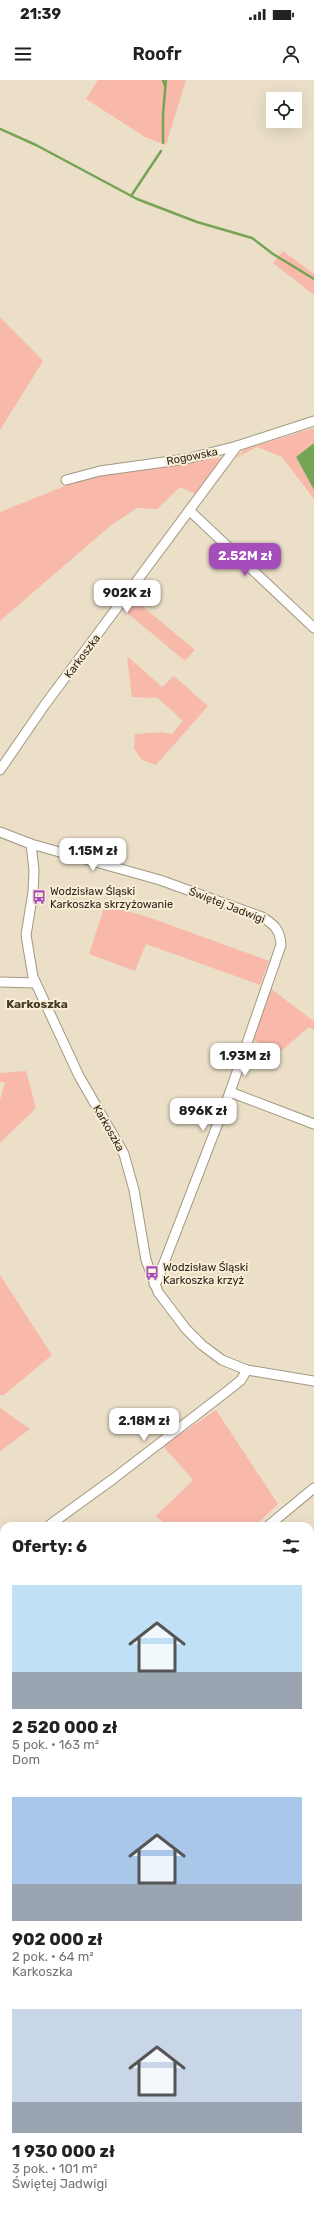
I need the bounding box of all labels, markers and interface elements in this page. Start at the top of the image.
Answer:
text: 21:39 [20,5,61,23]
icon: menu [12,43,34,65]
text: Roofr [132,43,182,65]
icon: person [280,43,302,65]
map controls [266,92,302,128]
button: locate [266,92,302,128]
street label: Rogowska [165,445,219,468]
pin: 2.52M zł [204,543,286,577]
text: 2.52M zł [218,548,272,563]
pin: 902K zł [90,580,164,614]
text: 902K zł [103,585,151,600]
street label: Karkoszka [62,632,103,681]
pin: 1.15M zł [52,838,134,872]
text: 1.15M zł [68,843,118,858]
place label: Wodzisław Śląski Karkoszka skrzyżowanie [50,885,173,911]
street label: Świętej Jadwigi [187,885,267,926]
bus stop icon: Wodzisław Śląski Karkoszka skrzyżowanie [31,889,47,905]
district label: Karkoszka [6,997,68,1011]
pin: 1.93M zł [204,1043,286,1077]
text: 1.93M zł [219,1048,271,1063]
pin: 896K zł [166,1098,240,1132]
street label: Karkoszka [90,1103,127,1154]
text: 896K zł [179,1103,227,1118]
place label: Wodzisław Śląski Karkoszka krzyż [163,1261,248,1287]
bus stop icon: Wodzisław Śląski Karkoszka krzyż [144,1265,160,1281]
pin: 2.18M zł [103,1408,185,1442]
text: 2.18M zł [118,1413,170,1428]
icon: filters [280,1535,302,1557]
text: Oferty: 6 [12,1536,87,1556]
icon: home [121,1611,193,1683]
text: 2 520 000 zł [12,1717,117,1737]
text: 5 pok. · 163 m² [12,1737,99,1752]
text: Dom [12,1752,40,1767]
icon: home [121,1823,193,1895]
text: 902 000 zł [12,1929,103,1949]
text: 2 pok. · 64 m² [12,1949,94,1964]
text: Karkoszka [12,1964,73,1979]
icon: home [121,2035,193,2107]
text: 1 930 000 zł [12,2141,115,2161]
text: 3 pok. · 101 m² [12,2161,97,2176]
text: Świętej Jadwigi [12,2176,107,2191]

